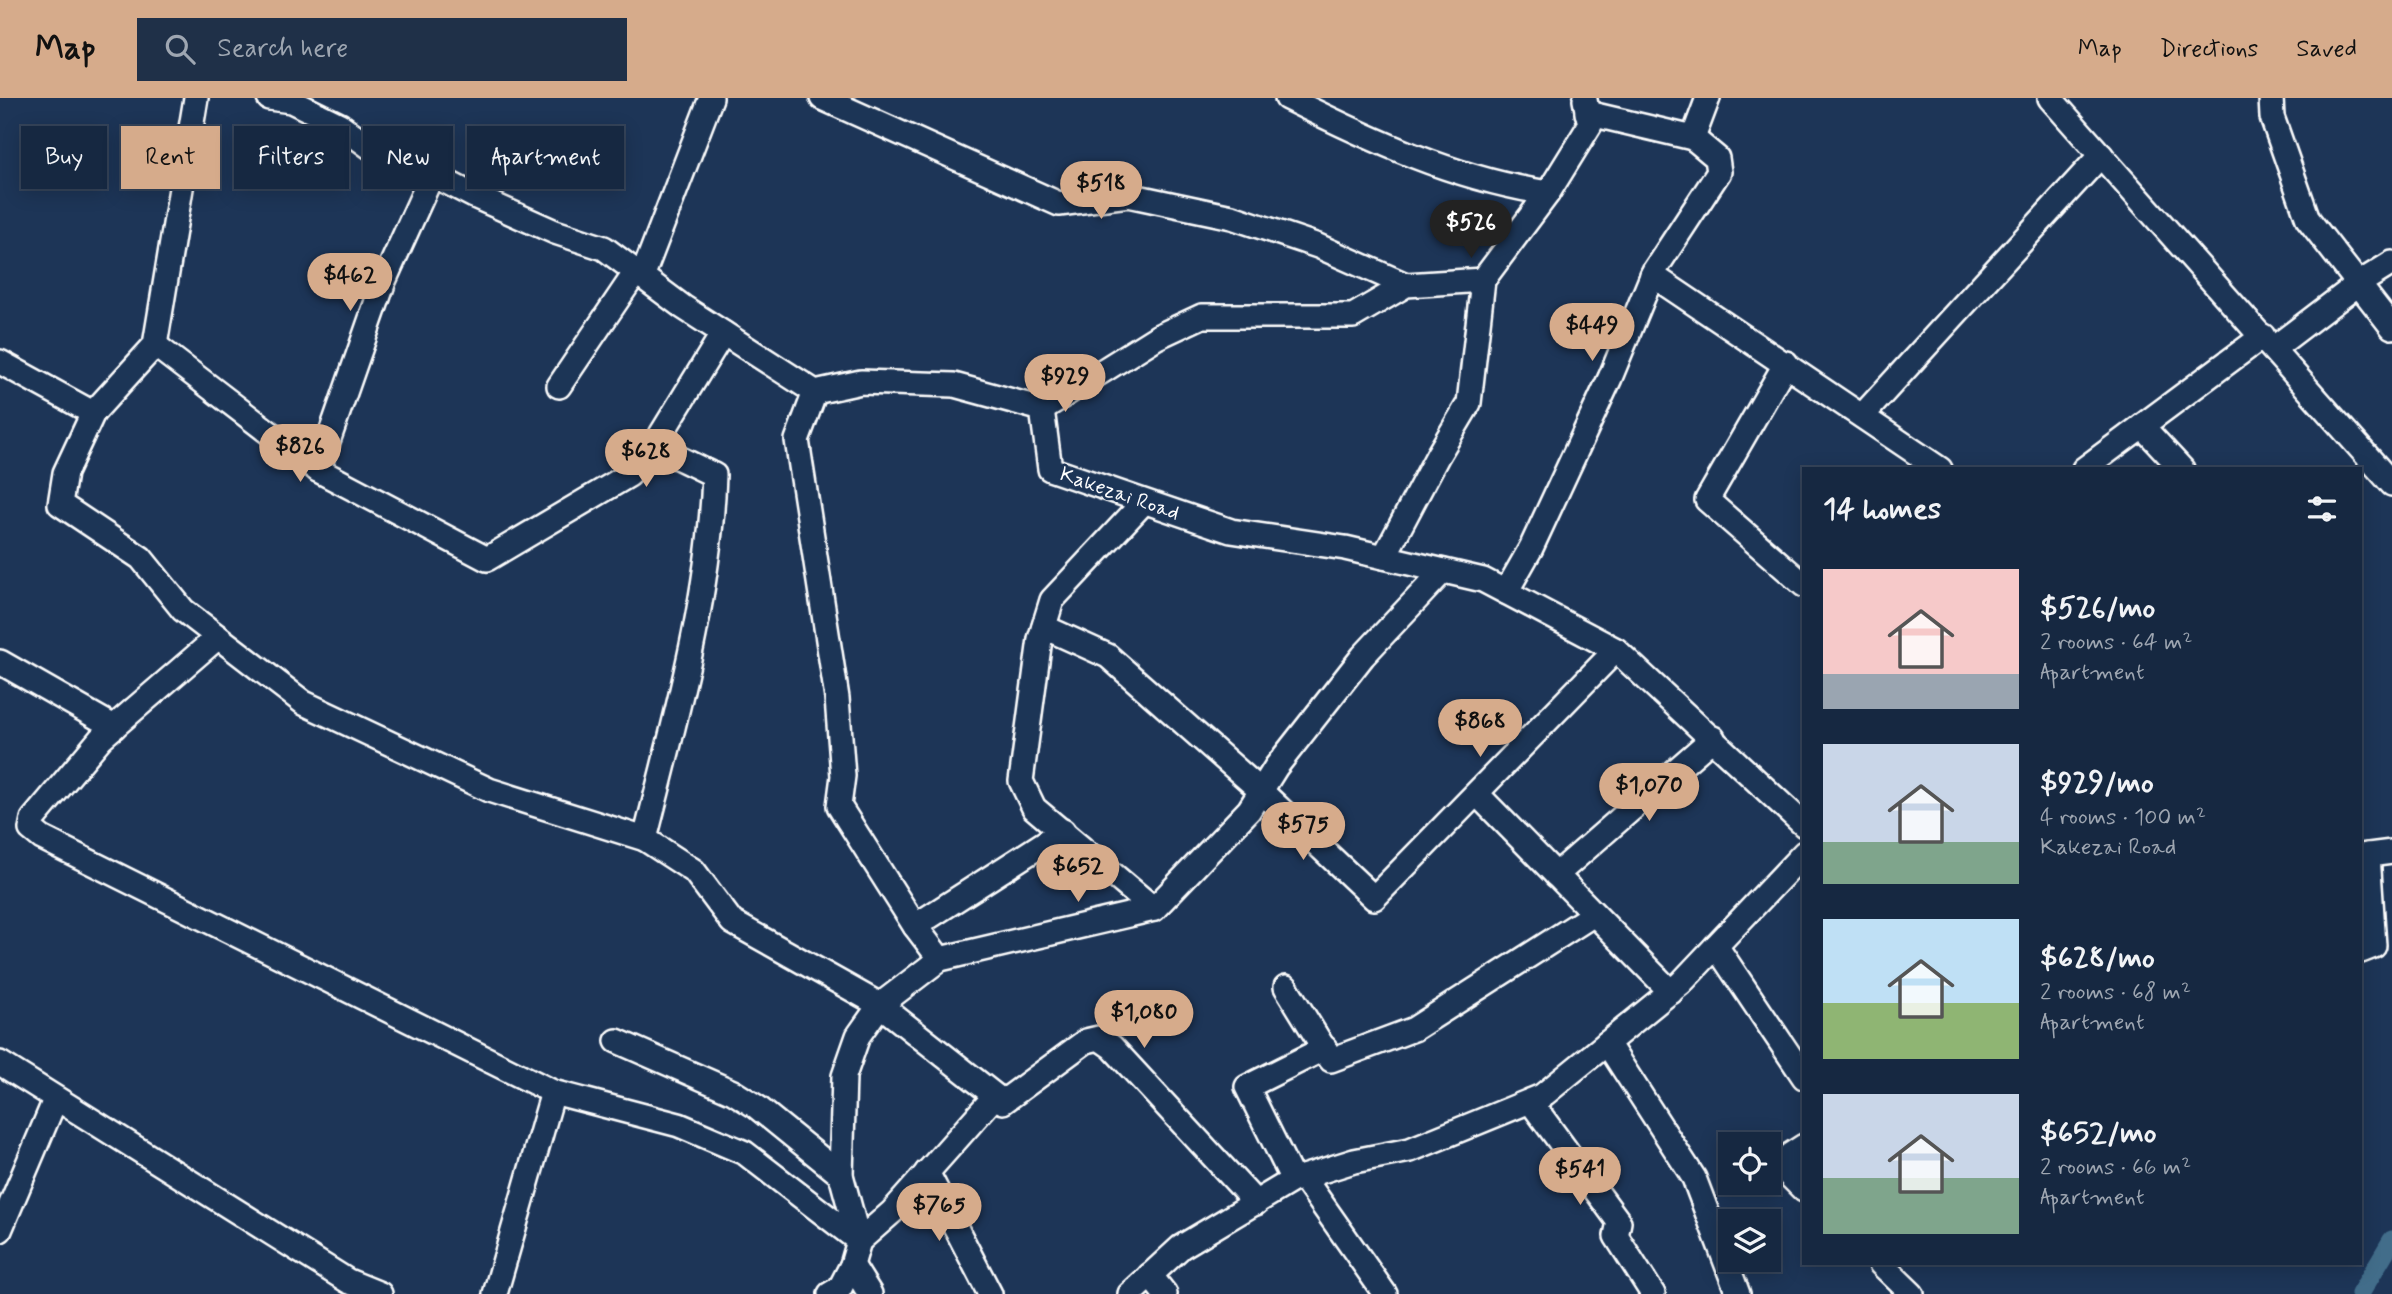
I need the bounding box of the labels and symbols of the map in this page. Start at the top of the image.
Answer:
pin: $518 [1060,162,1142,221]
pin: $526 [1430,200,1512,260]
pin: $462 [309,254,391,313]
pin: $449 [1551,303,1633,363]
pin: $929 [1024,354,1106,414]
pin: $826 [259,424,341,484]
pin: $628 [605,430,687,489]
street label: Kakezai Road [1056,460,1183,527]
pin: $868 [1439,700,1521,759]
pin: $1,070 [1592,764,1706,823]
pin: $575 [1262,802,1344,862]
pin: $652 [1037,844,1119,904]
pin: $1,080 [1087,990,1201,1050]
pin: $541 [1539,1148,1621,1207]
pin: $765 [898,1184,980,1243]

